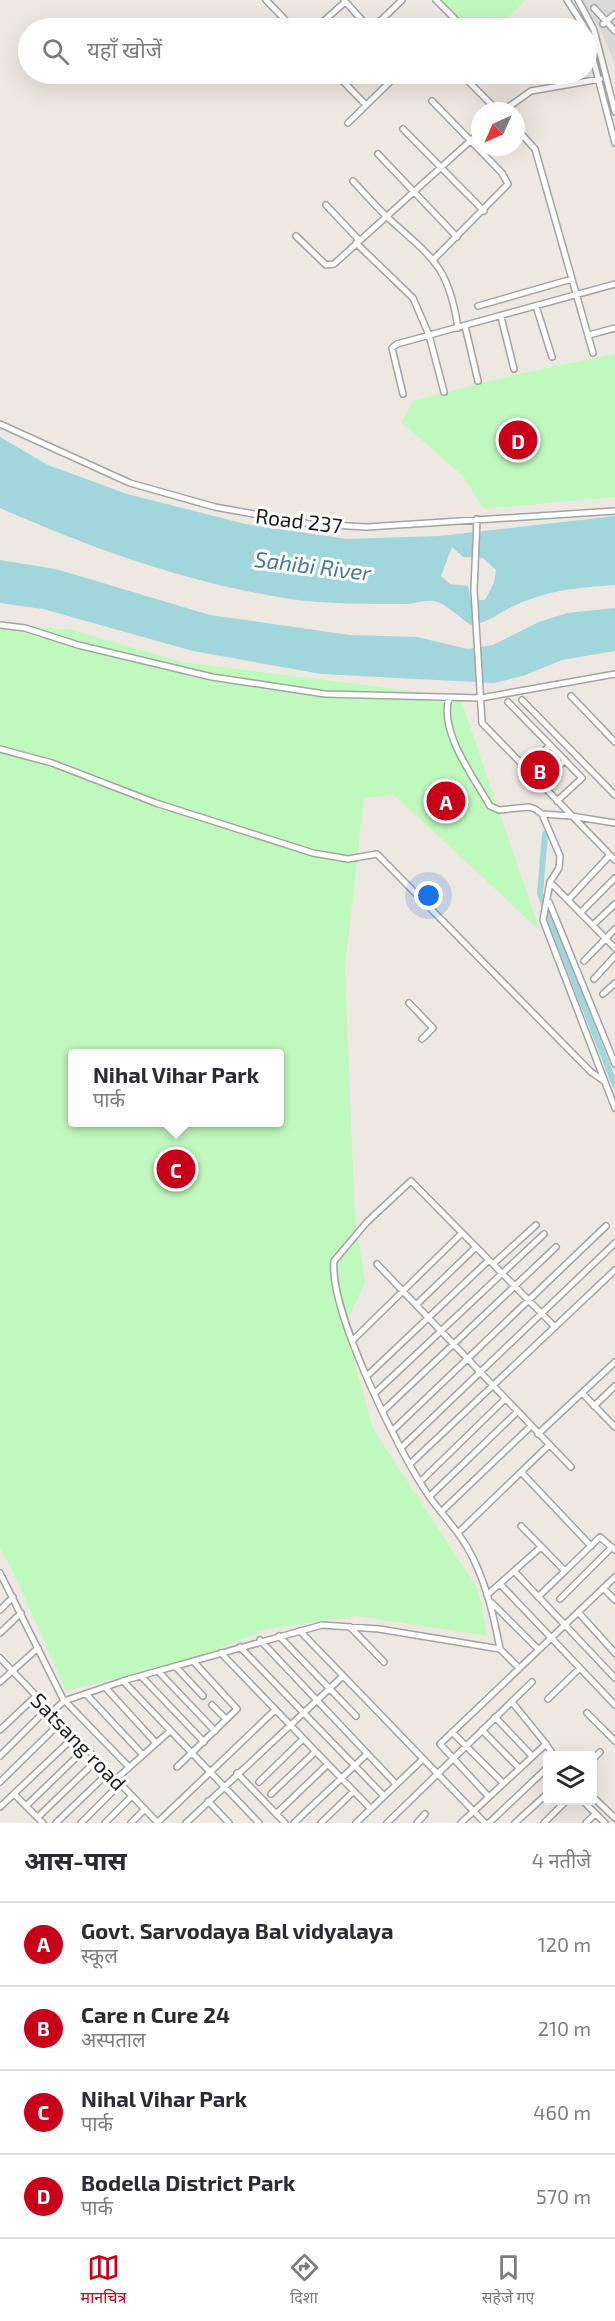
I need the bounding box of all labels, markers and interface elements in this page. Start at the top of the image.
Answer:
search box [18,18,597,84]
icon: search [39,35,72,68]
text: यहाँ खोजें [87,36,162,62]
north arrow [471,102,525,156]
pin: D [498,418,538,462]
street label: Road 237 [254,502,344,538]
water label: Sahibi River [253,545,374,585]
pin: B [520,748,560,792]
pin: A [426,778,466,824]
your location [414,881,443,910]
popup [68,1049,284,1127]
text: Nihal Vihar Park [93,1061,259,1087]
text: पार्क [93,1087,125,1111]
pin: C [156,1146,195,1192]
street label: Satsang road [26,1687,132,1795]
map controls [543,1751,597,1805]
button: layers [543,1751,597,1805]
text: आस-पास [24,1844,127,1875]
text: 4 नतीजे [532,1848,591,1872]
text: Govt. Sarvodaya Bal vidyalaya [81,1917,393,1943]
text: A [37,1932,50,1956]
text: 120 m [538,1932,591,1956]
text: स्कूल [81,1943,118,1967]
text: Care n Cure 24 [81,2001,230,2027]
text: B [37,2016,50,2040]
text: 210 m [538,2016,591,2040]
text: अस्पताल [81,2027,146,2051]
text: Nihal Vihar Park [81,2085,247,2111]
text: C [38,2100,49,2124]
text: 460 m [533,2100,591,2124]
text: पार्क [81,2111,113,2135]
text: Bodella District Park [81,2169,295,2195]
text: D [37,2184,50,2208]
text: 570 m [536,2184,591,2208]
text: पार्क [81,2195,113,2219]
tab: मानचित्र [81,2251,126,2310]
tab: दिशा [288,2251,321,2310]
tab: सहेजे गए [482,2251,534,2310]

